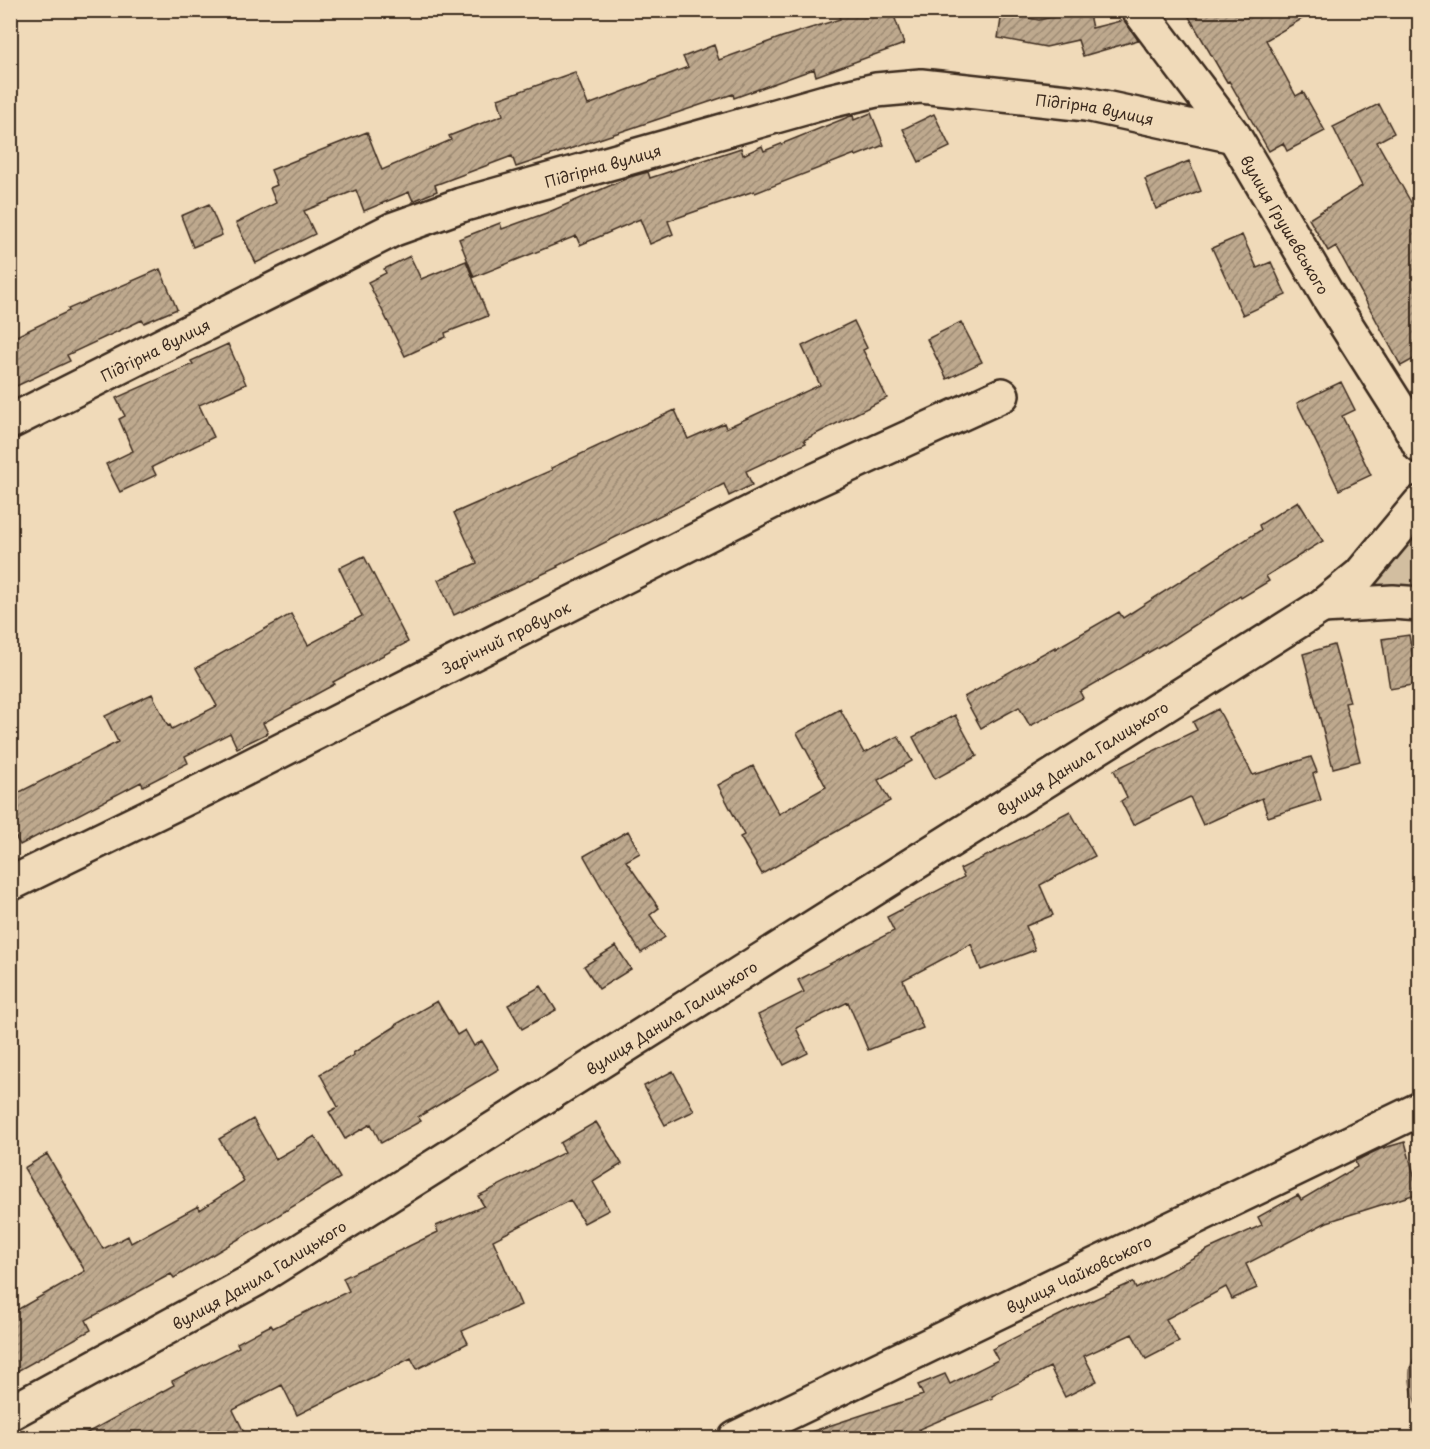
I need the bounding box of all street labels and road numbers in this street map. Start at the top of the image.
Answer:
street label: Підгірна вулиця [1034,87,1156,130]
street label: Підгірна вулиця [542,138,663,192]
street label: вулиця Грушевського [1236,150,1336,298]
street label: Підгірна вулиця [96,312,214,387]
street label: Зарічний провулок [437,594,574,679]
street label: вулиця Данила Галицького [992,695,1172,820]
street label: вулиця Данила Галицького [581,954,761,1080]
street label: вулиця Данила Галицького [167,1214,350,1334]
street label: вулиця Чайковського [1002,1228,1155,1318]

